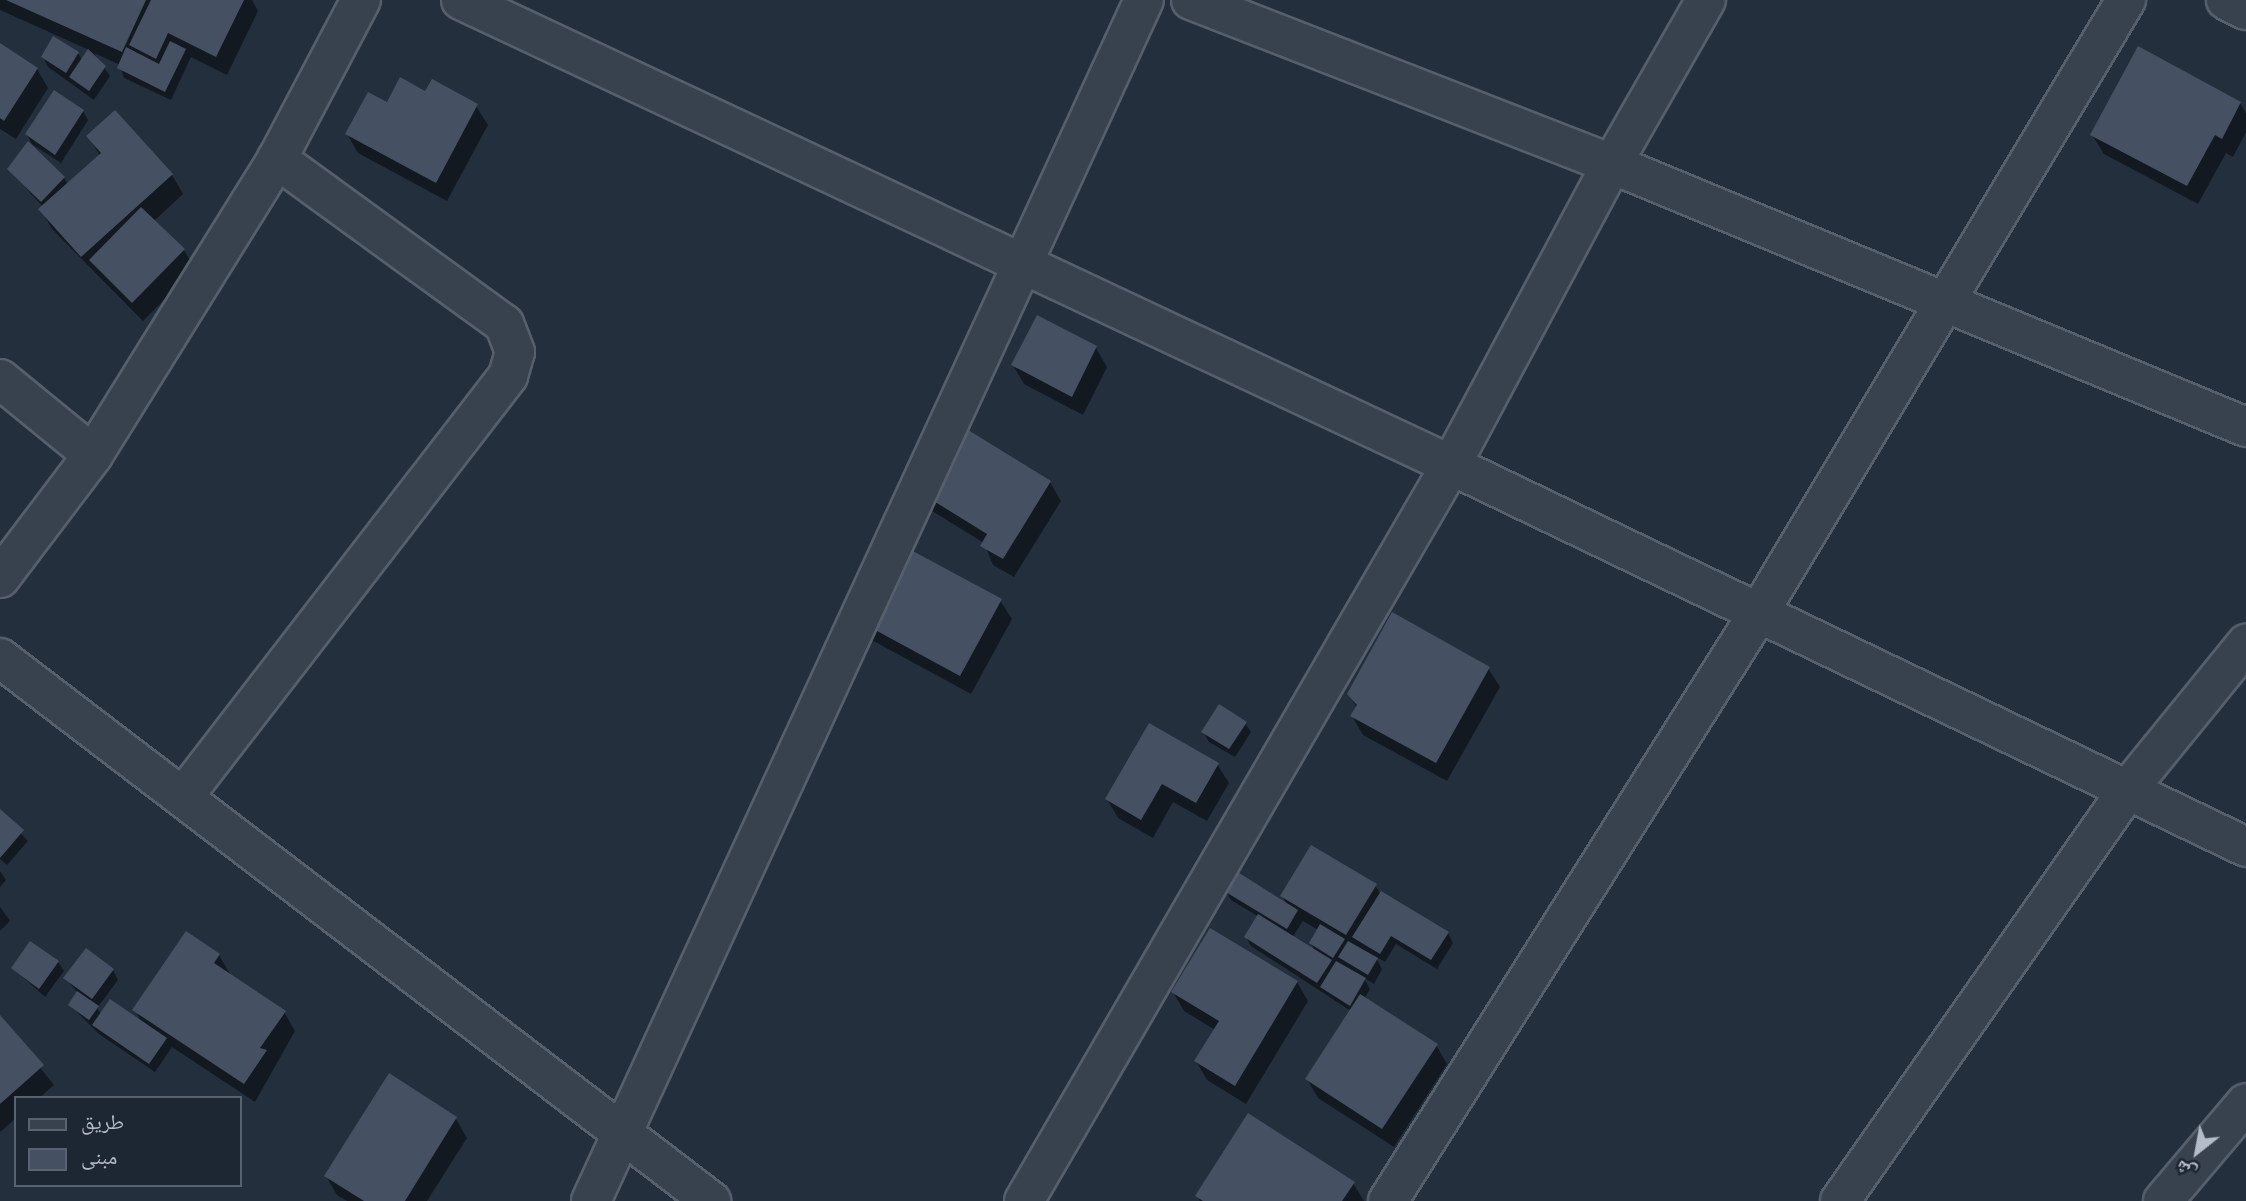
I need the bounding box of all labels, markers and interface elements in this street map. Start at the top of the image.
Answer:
legend [14,1096,242,1187]
text: طريق [81,1109,124,1134]
north arrow [2162,1117,2232,1187]
text: مبنى [81,1144,117,1169]
text: ش [2171,1155,2201,1185]

